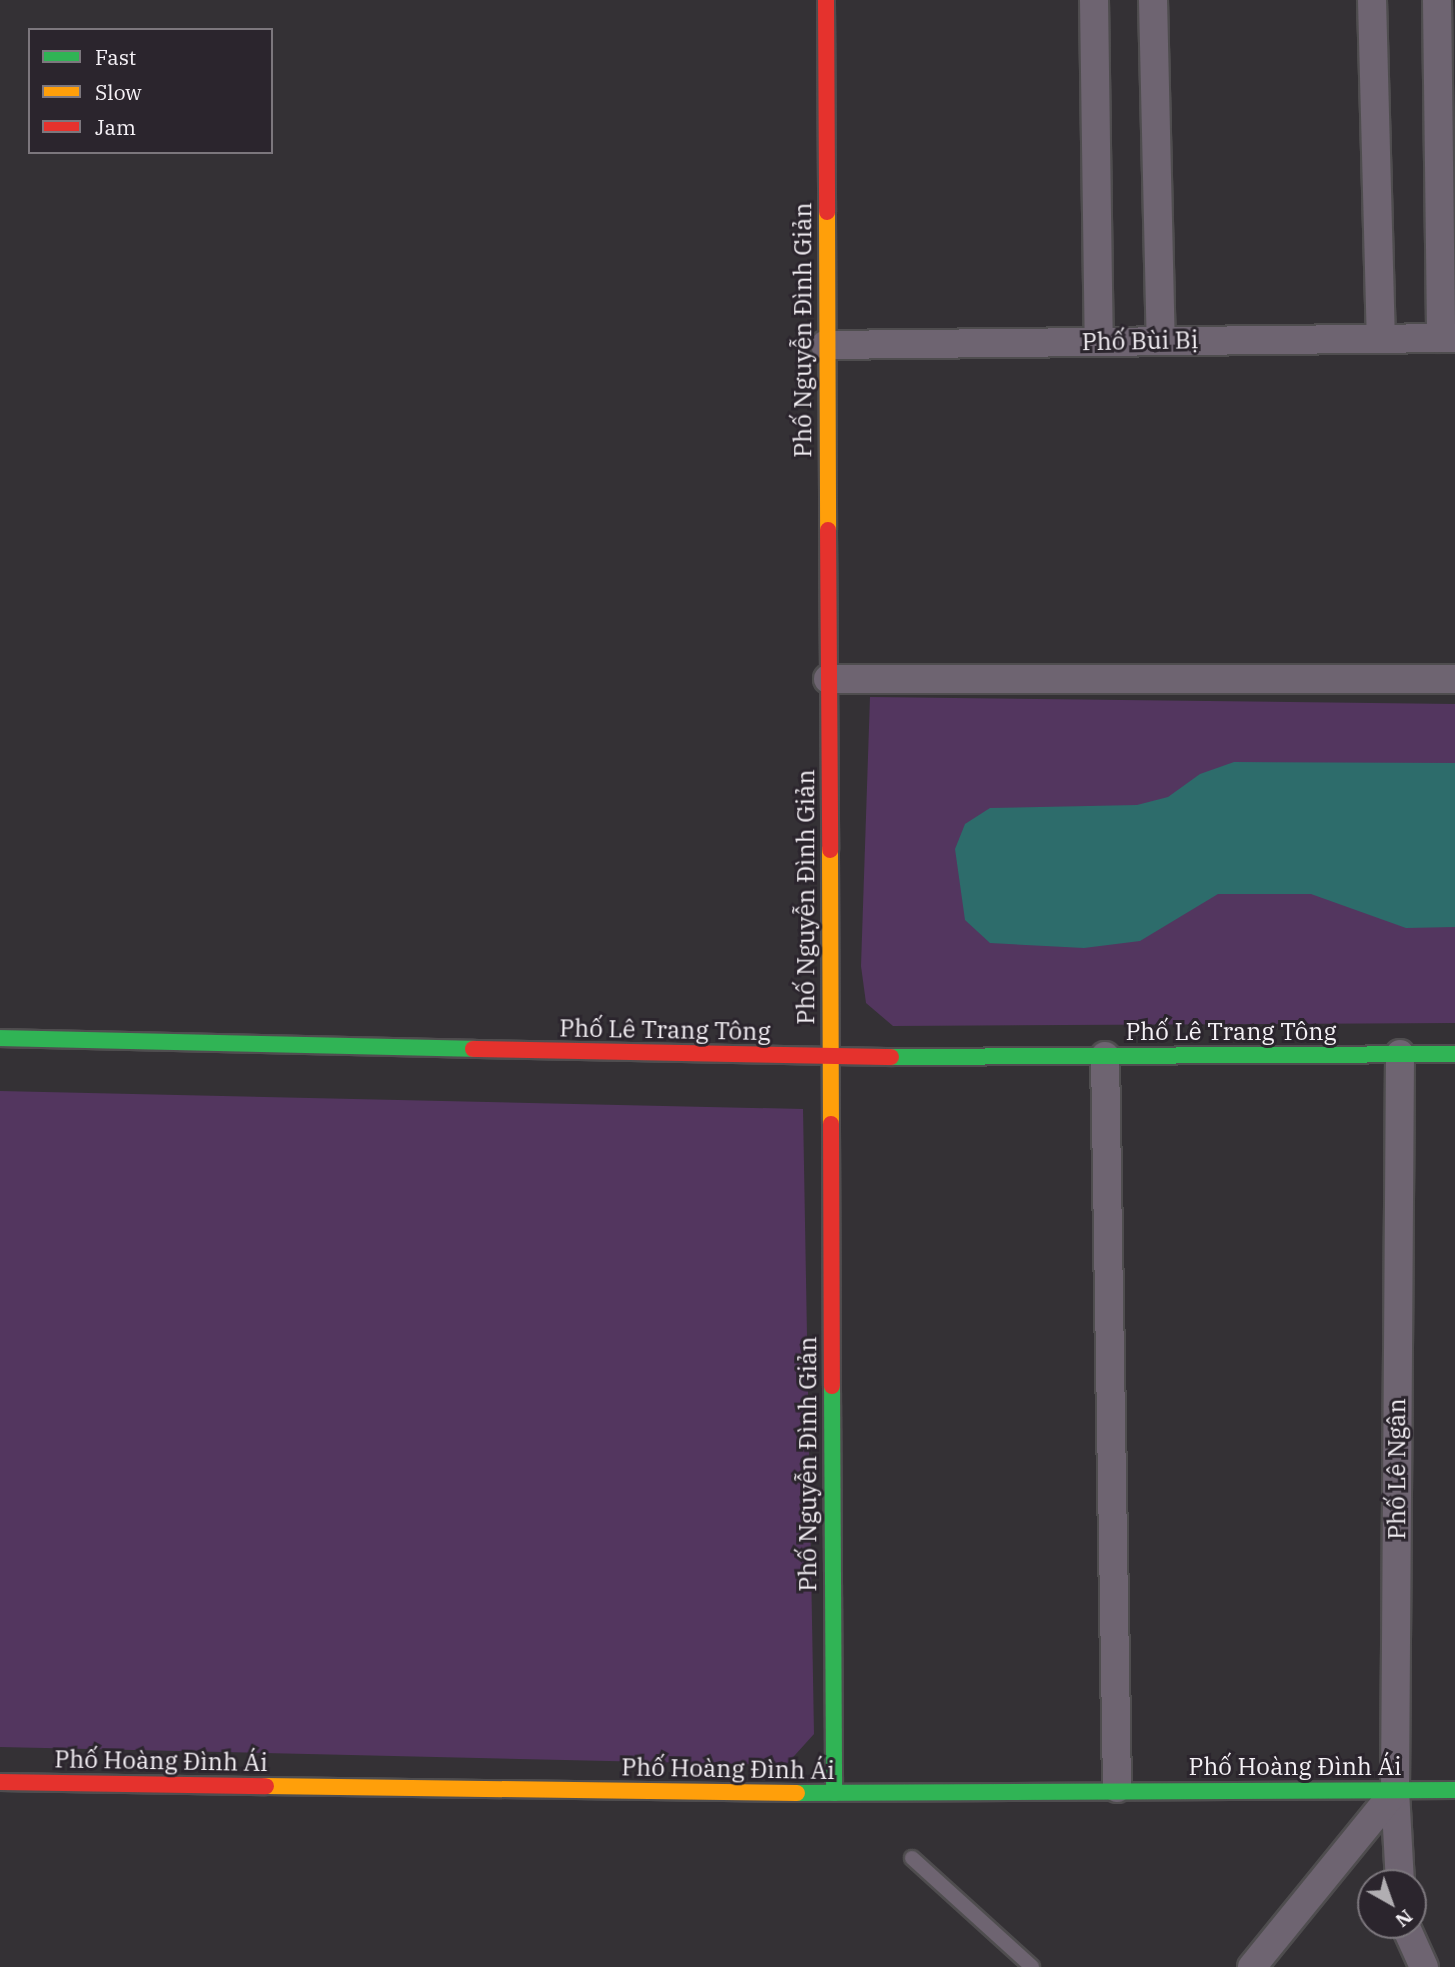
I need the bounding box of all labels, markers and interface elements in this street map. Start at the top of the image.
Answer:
legend [28,28,273,154]
text: Fast [95,43,136,71]
text: Slow [95,78,142,106]
text: Jam [95,113,136,141]
street label: Phố Nguyễn Đình Giản [789,202,817,458]
street label: Phố Bùi Bị [1081,326,1199,356]
street label: Phố Nguyễn Đình Giản [792,769,820,1025]
street label: Phố Lê Trang Tông [559,1014,771,1046]
street label: Phố Lê Trang Tông [1125,1018,1337,1046]
street label: Phố Nguyễn Đình Giản [794,1336,822,1592]
street label: Phố Lê Ngân [1383,1398,1411,1540]
street label: Phố Hoàng Đình Ái [54,1745,268,1777]
street label: Phố Hoàng Đình Ái [621,1753,835,1785]
street label: Phố Hoàng Đình Ái [1188,1753,1402,1781]
north arrow [1357,1869,1427,1939]
text: N [1391,1905,1418,1933]

